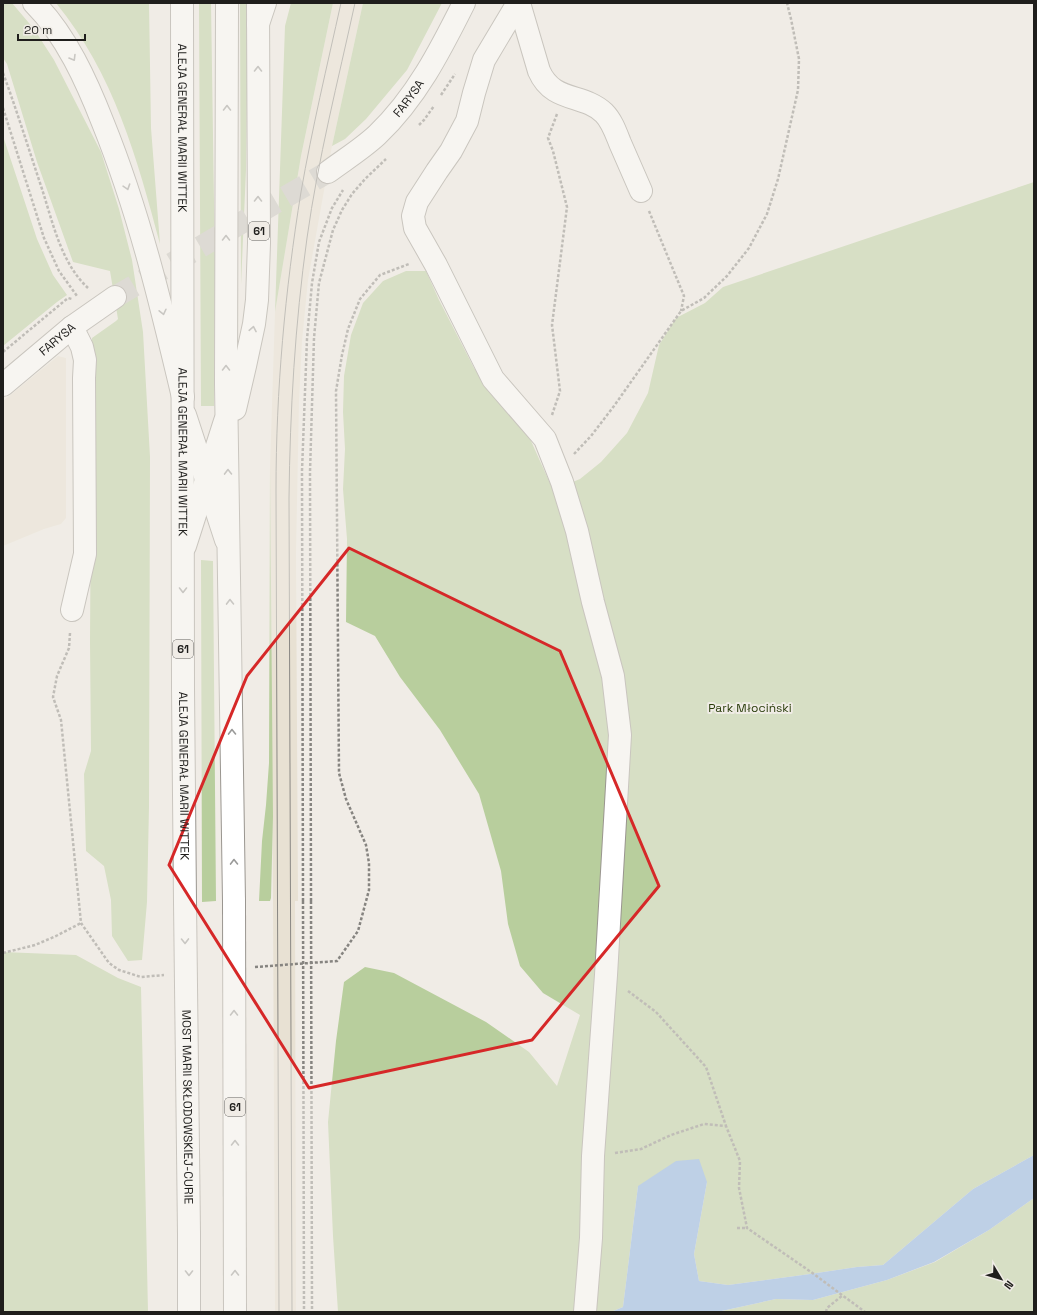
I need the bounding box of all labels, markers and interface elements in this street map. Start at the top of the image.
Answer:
scale bar [18,16,85,42]
text: 20 m [24,22,52,38]
street label: ALEJA GENERAŁ MARII WITTEK [174,44,190,213]
one-way arrow [68,54,75,61]
one-way arrow [254,66,262,72]
street label: FARYSA [390,76,428,120]
one-way arrow [223,105,231,111]
one-way arrow [122,183,130,190]
one-way arrow [254,196,262,202]
road number: 61 [249,222,269,240]
one-way arrow [222,235,230,241]
one-way arrow [158,308,167,315]
street label: FARYSA [36,319,79,359]
one-way arrow [248,326,256,332]
one-way arrow [222,365,230,371]
street label: ALEJA GENERAŁ MARII WITTEK [175,368,191,537]
one-way arrow [224,469,232,475]
one-way arrow [179,587,187,593]
one-way arrow [226,599,234,605]
road number: 61 [173,640,193,658]
street label: ALEJA GENERAŁ MARII WITTEK [175,692,193,861]
park label: Park Młociński [708,700,792,716]
one-way arrow [228,729,236,735]
one-way arrow [229,859,238,865]
one-way arrow [181,938,189,944]
street label: MOST MARII SKŁODOWSKIEJ-CURIE [178,1010,197,1205]
one-way arrow [230,1010,239,1016]
road number: 61 [225,1098,245,1116]
one-way arrow [231,1140,239,1146]
north arrow [981,1259,1021,1299]
one-way arrow [185,1270,193,1276]
one-way arrow [231,1270,239,1276]
text: N [1001,1278,1017,1292]

